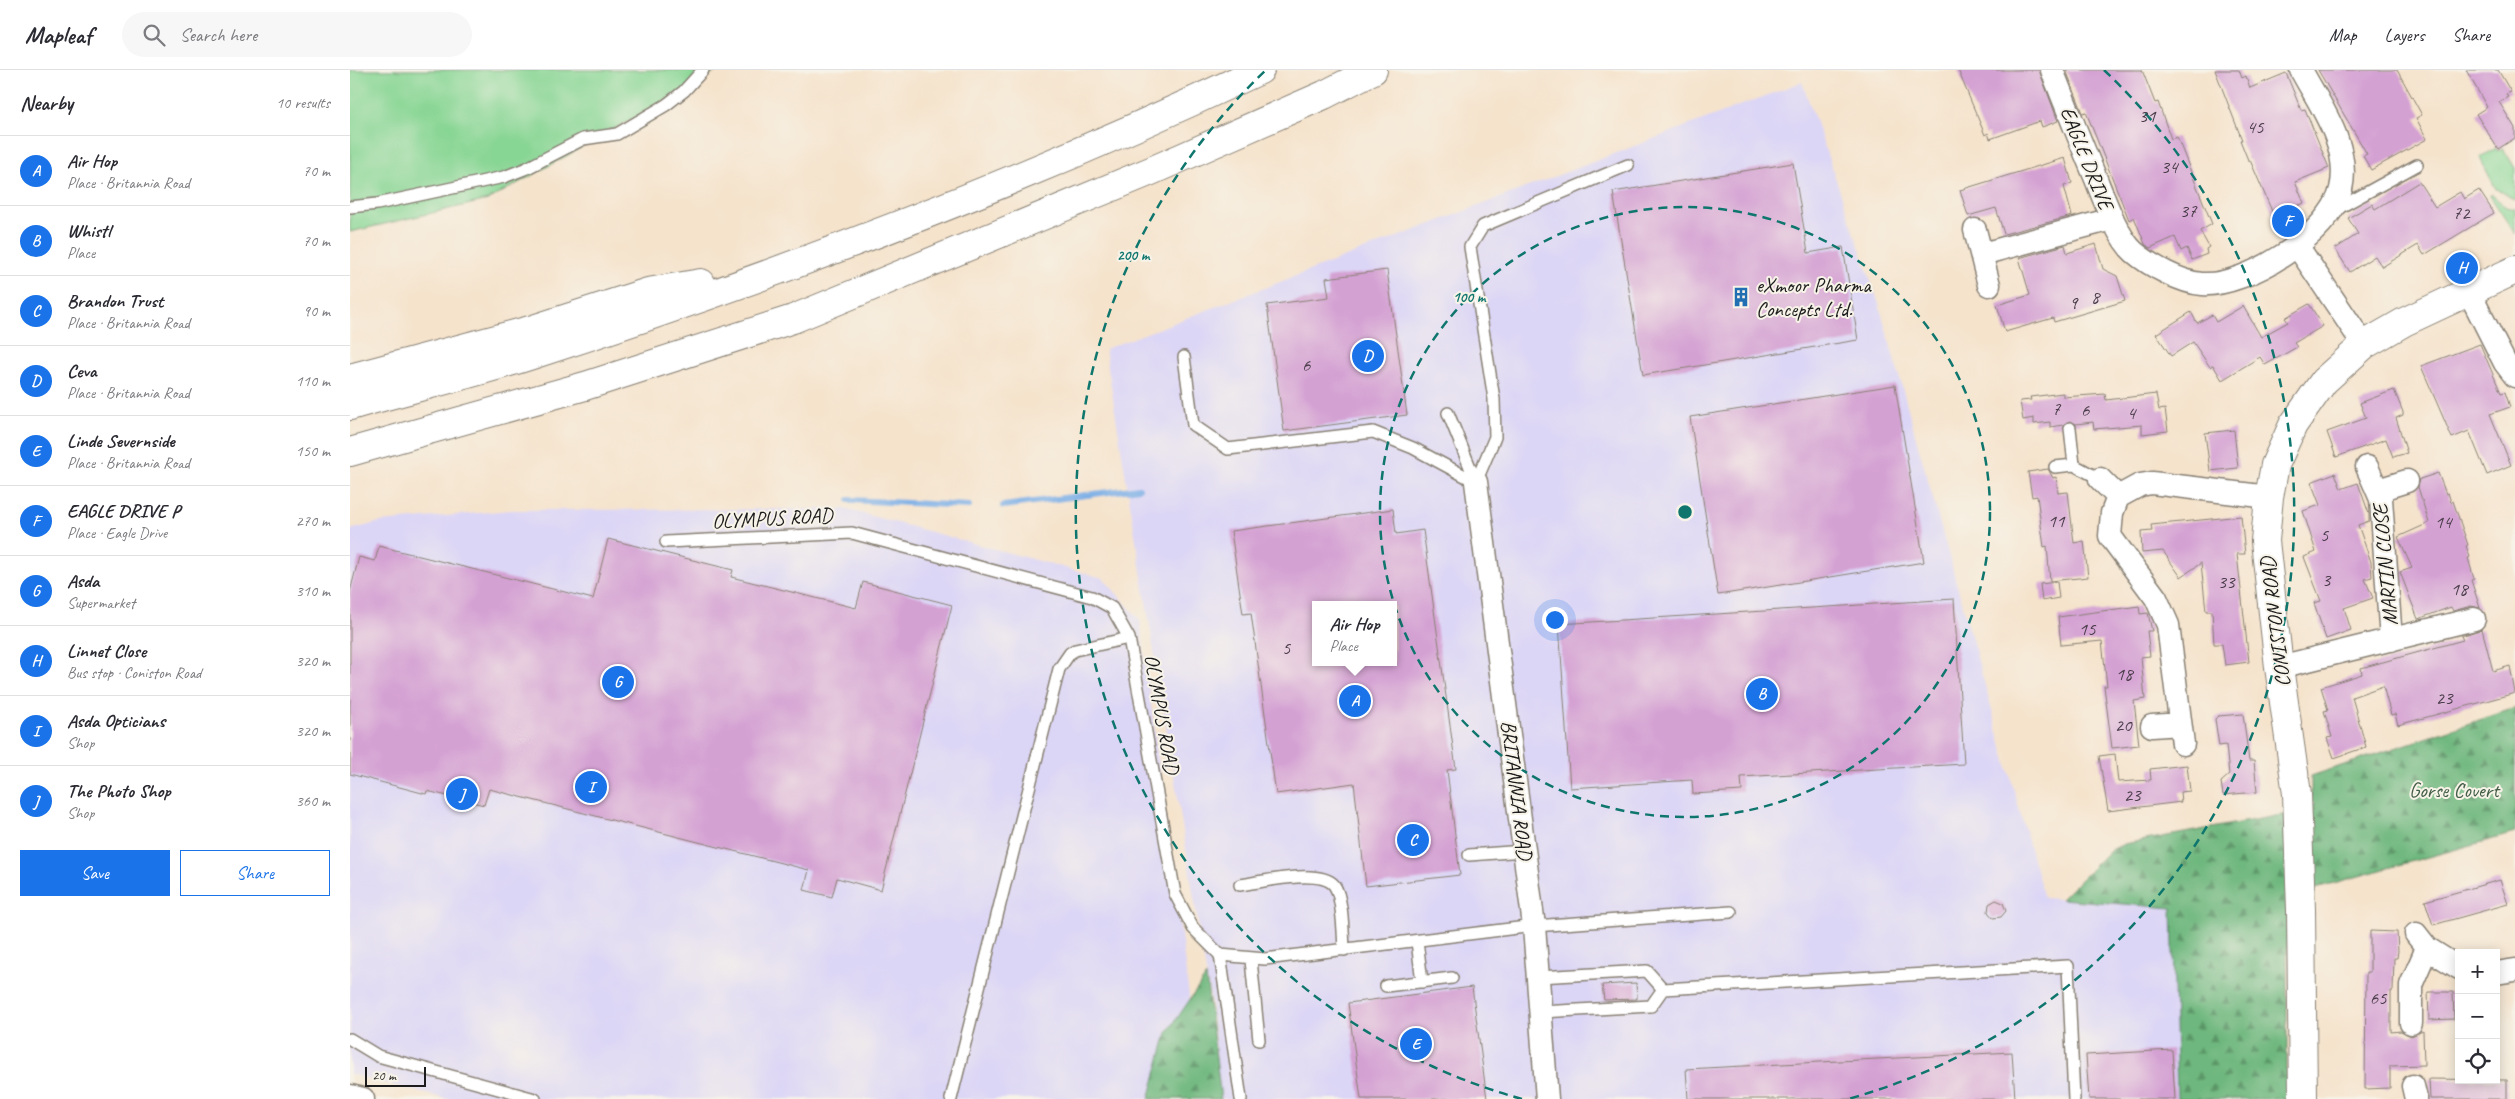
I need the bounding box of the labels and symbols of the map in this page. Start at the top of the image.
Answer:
street label: EAGLE DRIVE [2055,103,2120,215]
house number: 31 [2138,104,2157,128]
house number: 45 [2246,115,2265,139]
house number: 34 [2160,155,2180,179]
house number: 37 [2179,199,2198,223]
house number: 72 [2452,201,2471,225]
pin: F [2272,202,2304,240]
text: 200 m [1117,246,1151,265]
pin: H [2446,249,2478,287]
place label: eXmoor Pharma Concepts Ltd. [1756,272,1872,322]
house number: 8 [2091,285,2102,309]
building icon: eXmoor Pharma Concepts Ltd. [1730,286,1752,308]
text: 100 m [1453,288,1487,307]
house number: 9 [2069,291,2079,315]
pin: D [1352,337,1384,375]
house number: 6 [1302,353,1312,377]
house number: 7 [2052,397,2062,421]
house number: 6 [2081,398,2091,422]
house number: 4 [2127,401,2138,425]
street label: MARTIN CLOSE [2367,501,2403,627]
street label: OLYMPUS ROAD [711,502,835,534]
centre of rings [1676,503,1694,521]
house number: 11 [2047,509,2066,533]
house number: 14 [2434,510,2454,534]
house number: 5 [2320,523,2330,547]
street label: CONISTON ROAD [2254,554,2296,688]
house number: 3 [2322,568,2332,592]
house number: 33 [2217,570,2236,594]
house number: 18 [2450,577,2470,601]
your location [1542,607,1568,633]
house number: 15 [2078,617,2097,641]
house number: 5 [1282,636,1292,660]
street label: OLYMPUS ROAD [1139,652,1186,777]
house number: 18 [2115,662,2135,686]
pin: G [602,663,634,701]
pin: B [1746,675,1778,713]
pin: A [1339,682,1371,720]
house number: 23 [2435,686,2454,710]
house number: 20 [2114,713,2133,737]
street label: BRITANNIA ROAD [1496,719,1539,863]
pin: I [575,768,607,806]
pin: J [446,775,478,813]
park label: Gorse Covert [2409,777,2501,803]
house number: 23 [2123,783,2142,807]
pin: C [1397,821,1429,859]
house number: 65 [2369,986,2388,1010]
pin: E [1400,1025,1432,1063]
scale bar [365,1064,426,1087]

